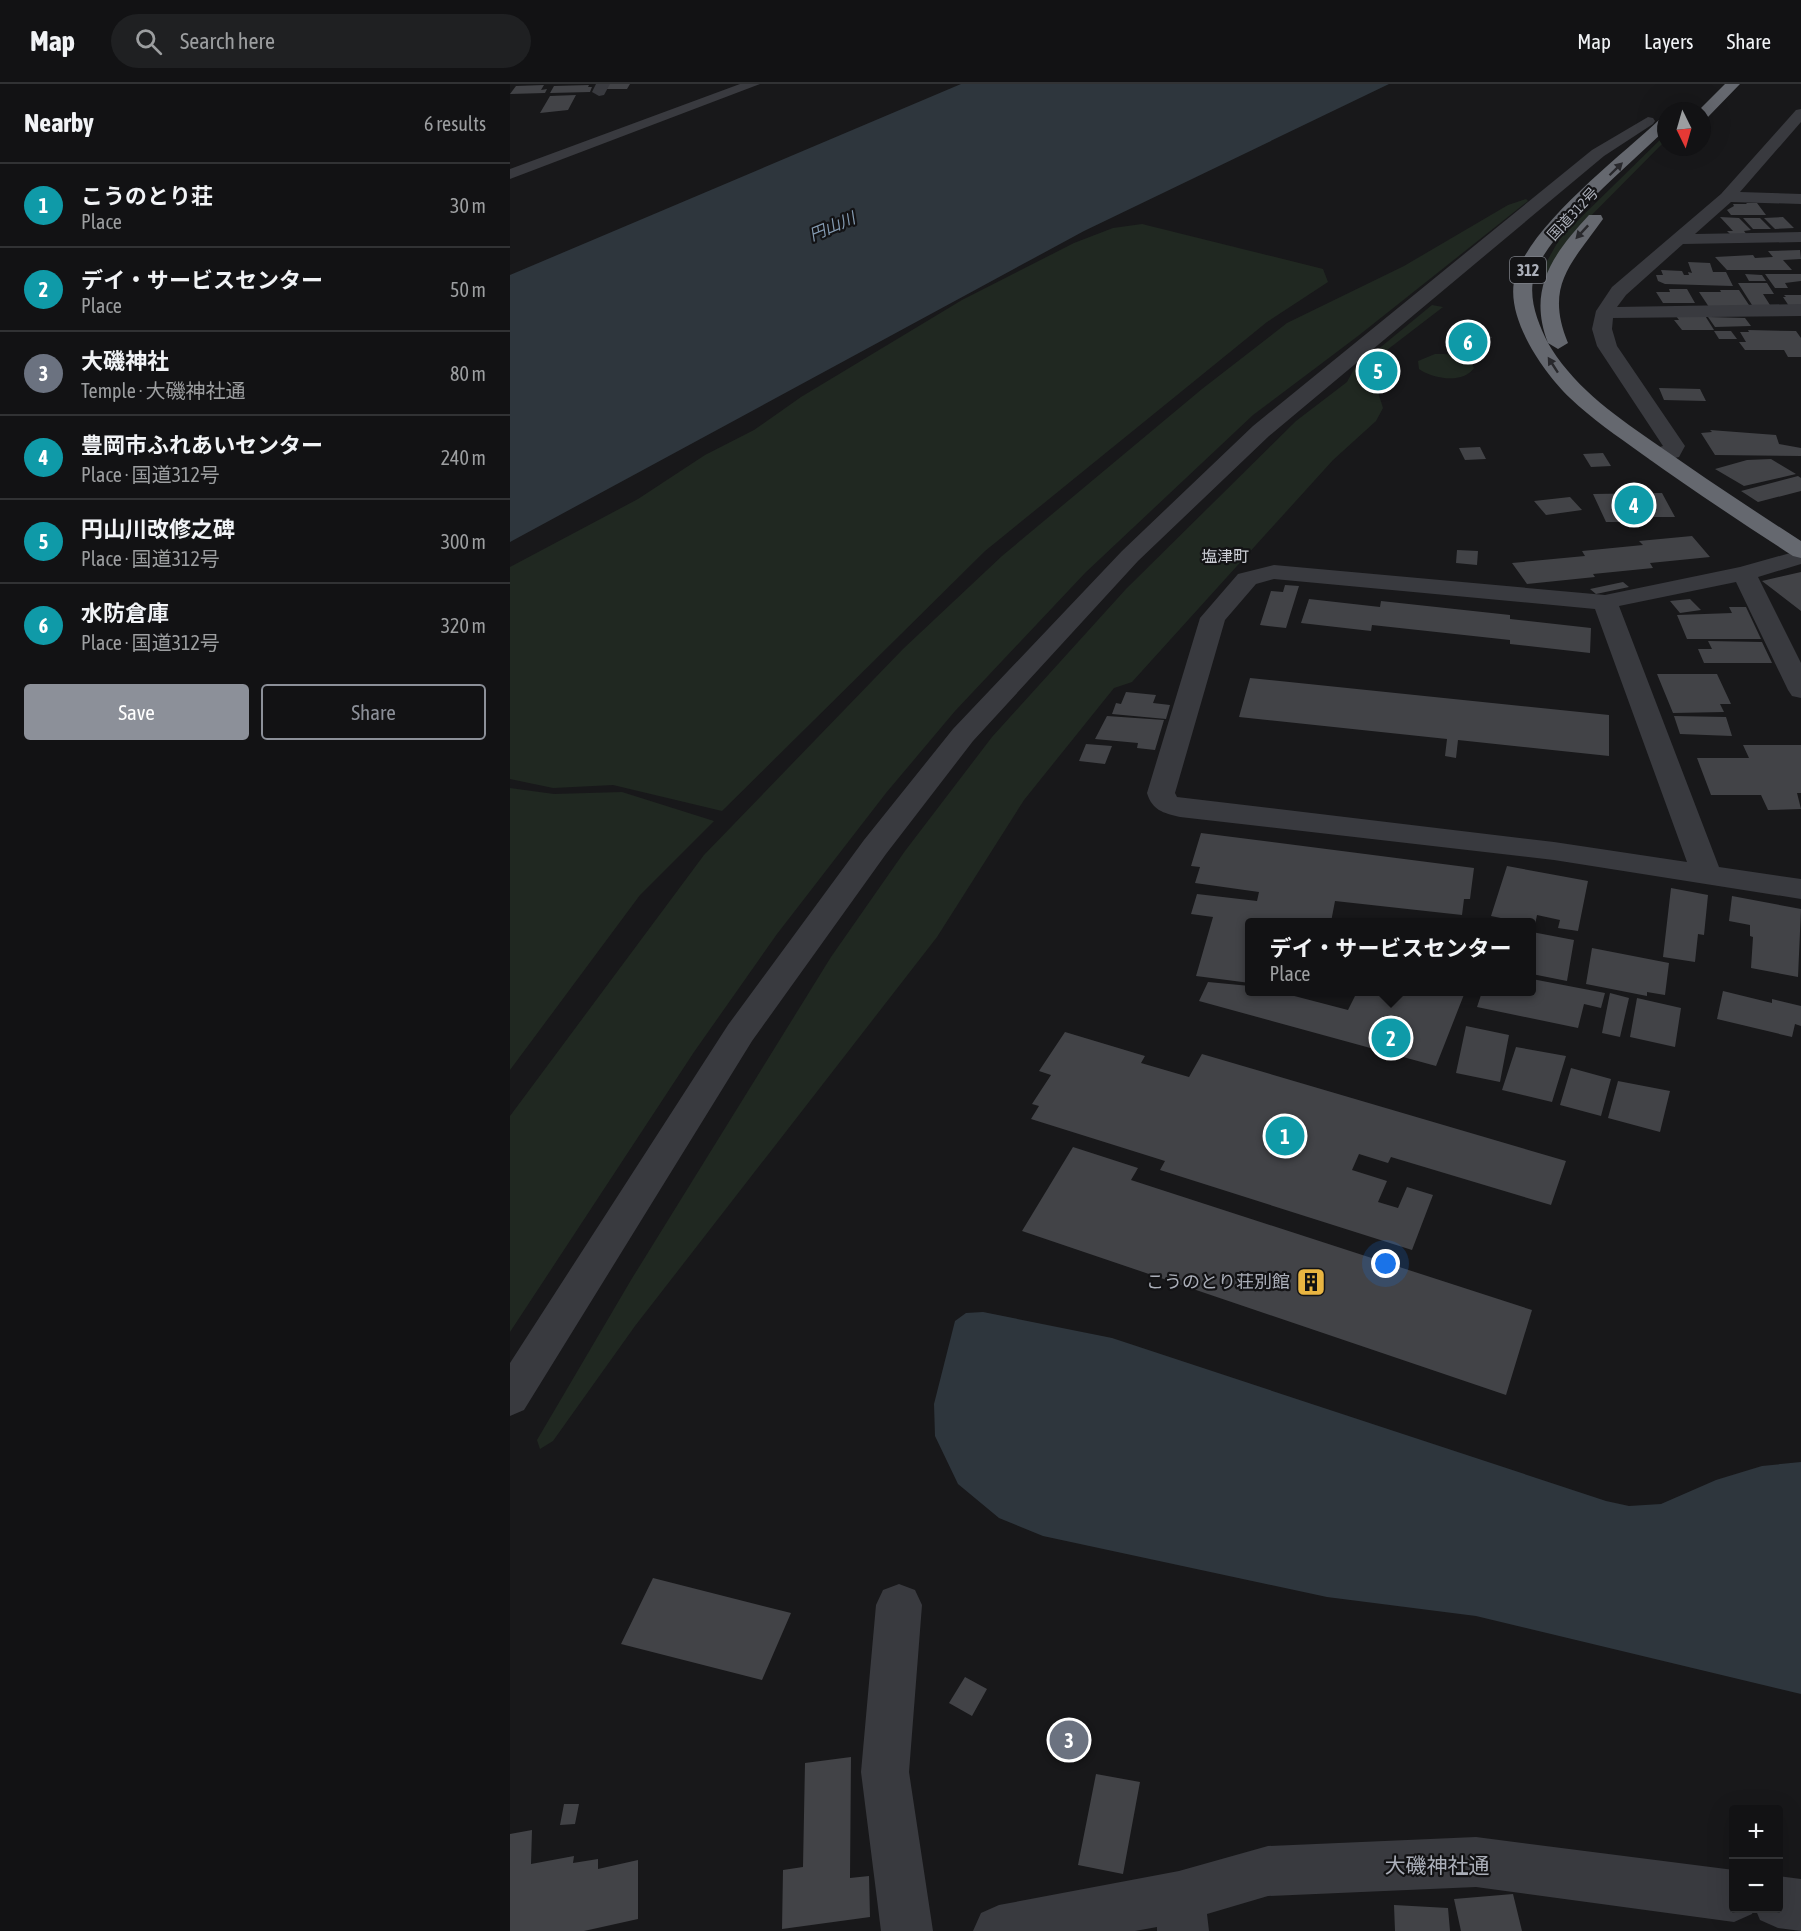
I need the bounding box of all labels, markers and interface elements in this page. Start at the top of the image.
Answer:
search box [111,14,531,68]
text: Map [30,25,75,57]
icon: search [132,25,165,58]
text: Search here [180,28,275,54]
text: Map [1577,29,1611,53]
text: Layers [1644,29,1694,53]
text: Share [1727,29,1771,53]
north arrow [1657,102,1711,156]
text: Nearby [24,108,94,138]
text: 6 results [424,112,486,135]
one-way arrow [1609,162,1624,176]
text: こうのとり荘 [81,183,213,209]
street label: 国道312号 [1544,184,1601,244]
text: 1 [39,194,48,217]
text: 30 m [450,194,486,217]
water label: 円山川 [806,208,859,244]
text: Place [81,210,122,233]
one-way arrow [1576,225,1590,239]
road number: 312 [1510,257,1546,283]
text: デイ・サービスセンター [81,267,323,293]
text: 2 [39,278,48,301]
text: 50 m [450,278,486,301]
text: Place [81,294,122,317]
pin: 6 [1448,320,1488,364]
text: 大磯神社 [81,348,169,374]
pin: 5 [1358,348,1398,394]
one-way arrow [1547,357,1558,373]
text: 3 [39,362,48,385]
text: 80 m [450,362,486,385]
text: Temple · 大磯神社通 [81,379,245,402]
text: 豊岡市ふれあいセンター [81,432,323,458]
text: 4 [39,446,48,469]
text: 240 m [441,446,486,469]
text: Place · 国道312号 [81,463,220,486]
pin: 4 [1614,482,1654,528]
text: 円山川改修之碑 [81,516,235,542]
text: 5 [39,530,48,553]
text: 300 m [441,530,486,553]
text: Place · 国道312号 [81,547,220,570]
district label: 塩津町 [1201,547,1249,565]
text: 水防倉庫 [81,600,169,626]
text: 6 [39,614,48,637]
text: 320 m [441,614,486,637]
text: Place · 国道312号 [81,631,220,654]
button: Save [24,684,249,740]
button: Share [261,684,486,740]
popup [1245,918,1536,996]
text: デイ・サービスセンター [1269,935,1512,961]
text: Place [1269,962,1310,985]
pin: 2 [1372,1016,1410,1060]
pin: 1 [1266,1114,1304,1158]
your location [1371,1249,1400,1278]
building icon: こうのとり荘別館 [1295,1266,1327,1298]
place label: こうのとり荘別館 [1146,1271,1290,1292]
pin: 3 [1050,1718,1088,1762]
map controls [1729,1805,1783,1913]
button: + [1729,1805,1783,1859]
street label: 大磯神社通 [1385,1853,1490,1877]
button: − [1729,1859,1783,1913]

